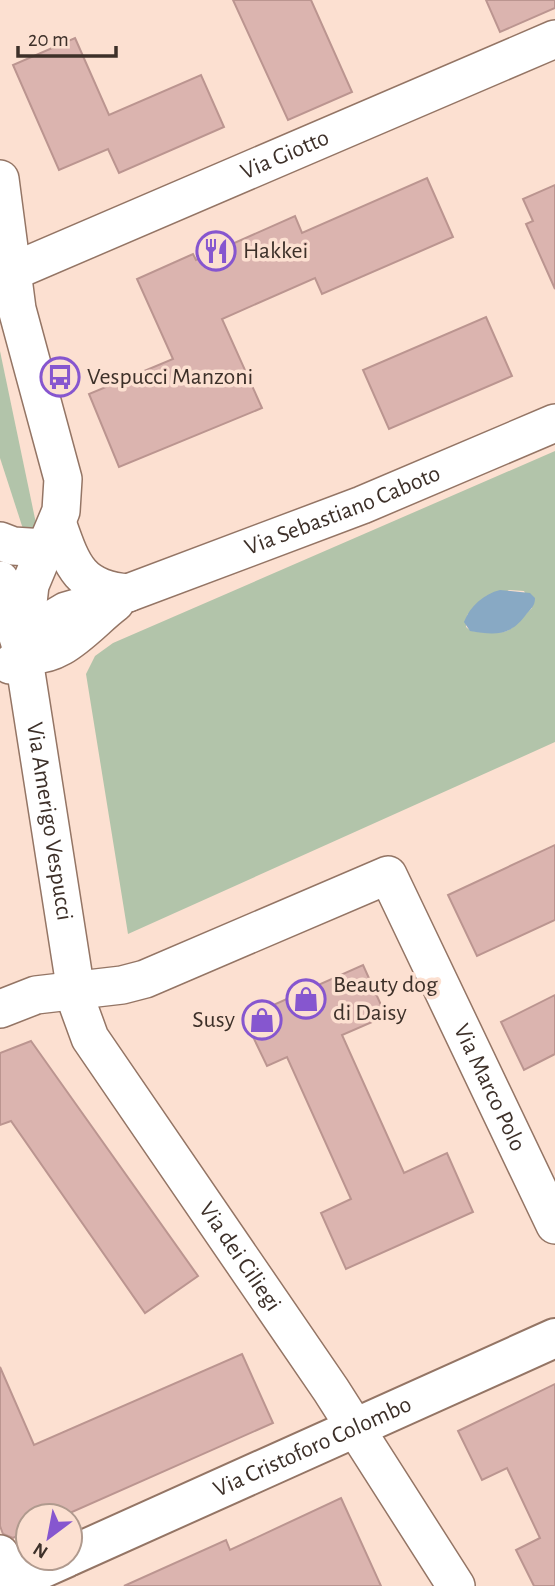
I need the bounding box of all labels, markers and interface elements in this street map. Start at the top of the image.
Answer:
scale bar [18,14,116,58]
text: 20 m [28,29,69,50]
street label: Via Giotto [237,125,332,184]
restaurant icon: Hakkei [195,230,237,272]
place label: Hakkei [243,239,308,263]
bus stop icon: Vespucci Manzoni [39,356,81,398]
place label: Vespucci Manzoni [87,365,253,389]
street label: Via Sebastiano Caboto [242,461,444,560]
street label: Via Amerigo Vespucci [22,720,77,922]
place label: Beauty dog di Daisy [333,973,438,1025]
shop icon: Beauty dog di Daisy [285,978,327,1020]
shop icon: Susy [241,999,283,1041]
place label: Susy [192,1008,235,1032]
street label: Via Marco Polo [449,1020,530,1155]
street label: Via dei Ciliegi [194,1198,285,1316]
street label: Via Cristoforo Colombo [210,1392,415,1502]
north arrow [14,1502,84,1572]
text: N [30,1539,51,1562]

